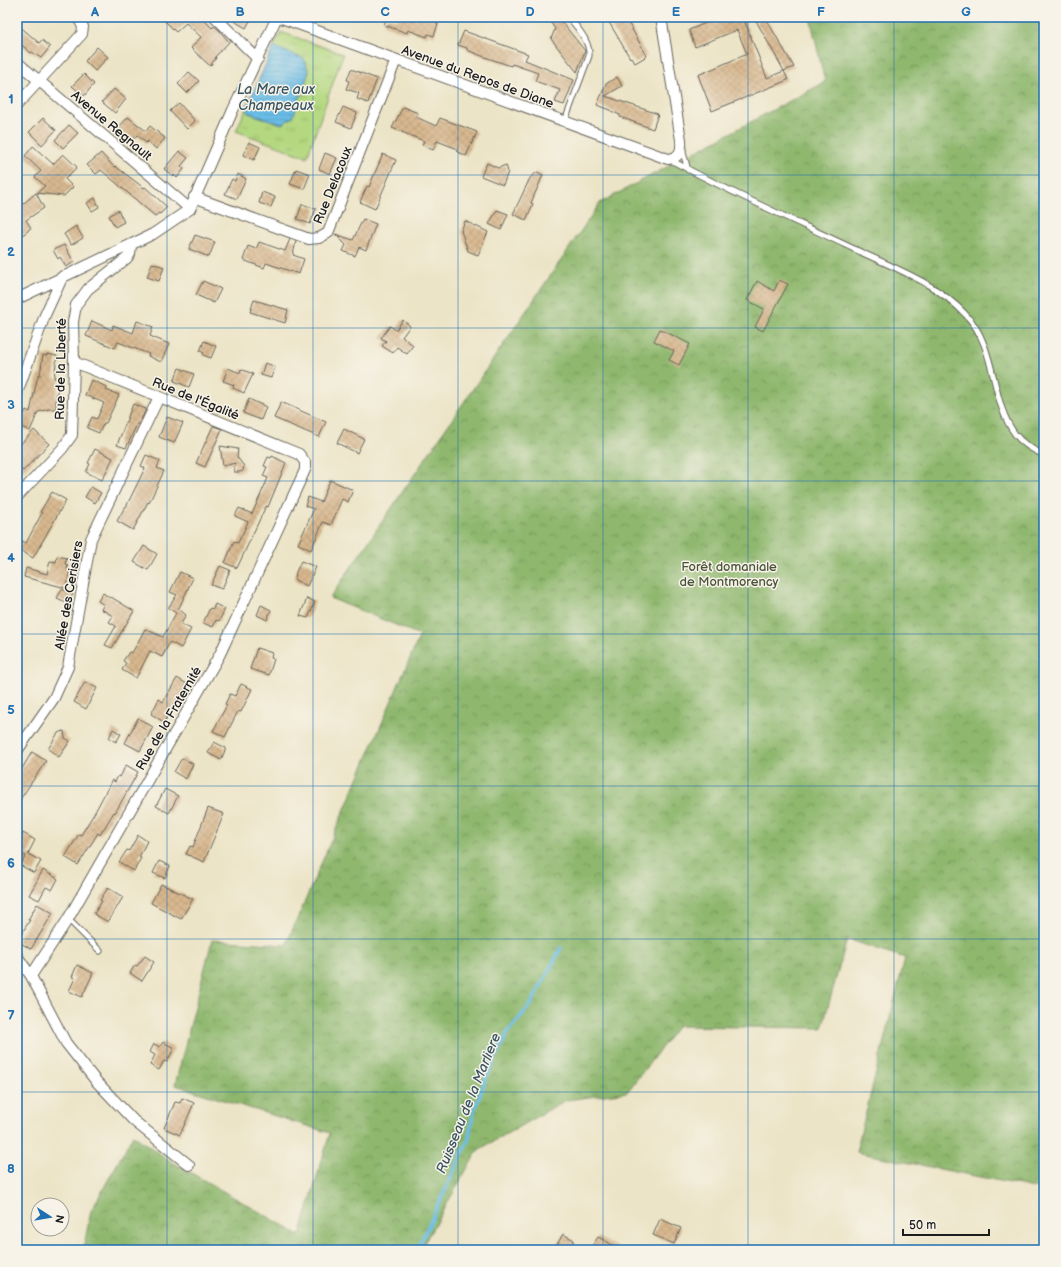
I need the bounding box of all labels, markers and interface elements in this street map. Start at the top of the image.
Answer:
text: A [90,4,99,20]
text: B [235,4,245,20]
text: C [380,4,390,20]
text: D [525,4,535,20]
text: E [672,4,681,20]
text: F [817,4,825,20]
text: G [961,4,971,20]
street label: Avenue du Repos de Diane [399,42,556,112]
water label: La Mare aux Champeaux [237,81,316,114]
street label: Avenue Regnault [68,87,155,164]
text: 1 [8,91,14,107]
street label: Rue Delacoux [310,144,356,227]
text: 2 [7,244,15,260]
street label: Rue de la Liberté [52,318,70,420]
street label: Rue de l'Égalité [150,374,242,424]
text: 3 [7,397,15,413]
street label: Allée des Cerisiers [51,539,87,651]
text: 4 [7,550,15,566]
park label: Forêt domaniale de Montmorency [680,559,779,590]
street label: Rue de la Fraternité [133,664,205,773]
text: 5 [7,702,15,718]
text: 6 [7,855,15,871]
text: 7 [7,1008,15,1024]
water label: Ruisseau de la Marliere [432,1030,504,1176]
text: 8 [7,1161,15,1177]
north arrow [30,1197,70,1237]
scale bar [903,1211,989,1237]
text: N [52,1214,67,1224]
text: 50 m [909,1218,936,1233]

